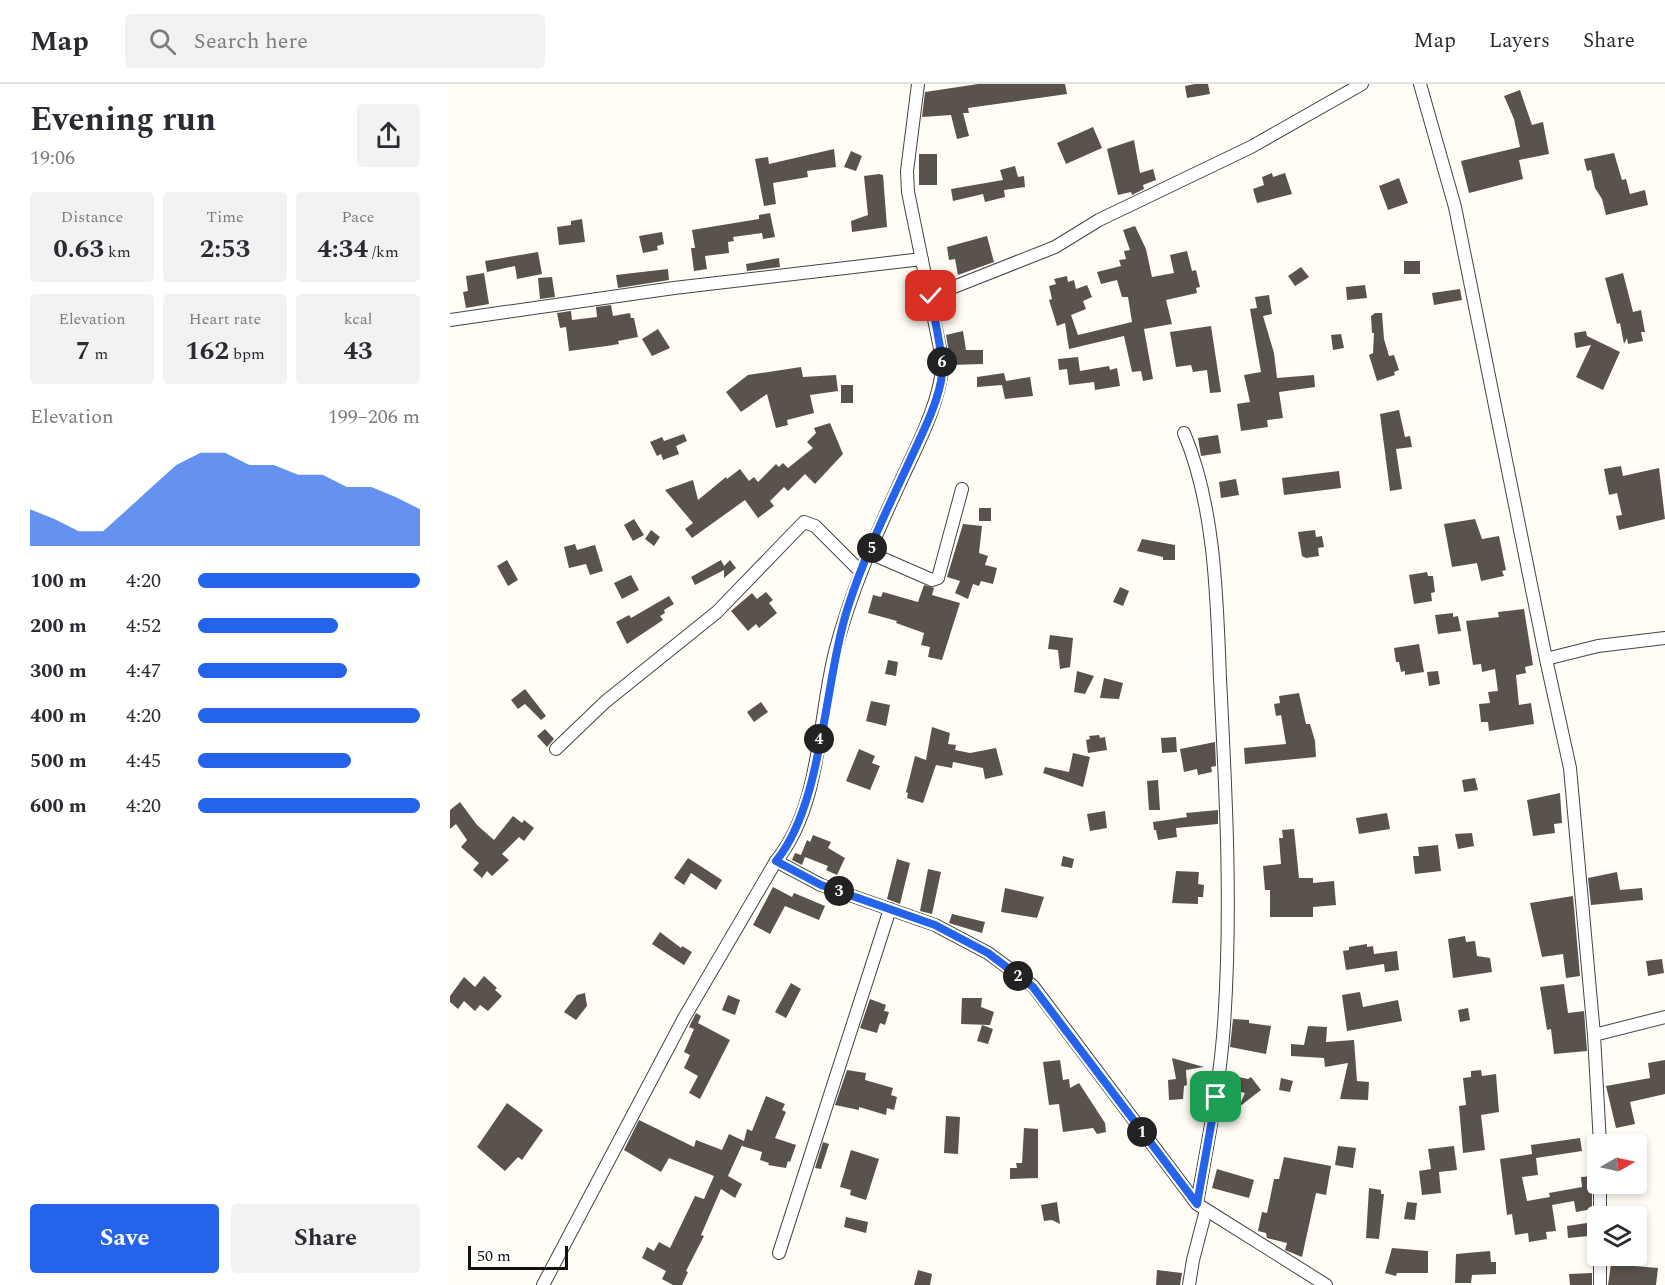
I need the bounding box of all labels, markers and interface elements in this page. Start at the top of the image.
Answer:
search box [125,14,545,68]
text: Map [30,20,89,63]
icon: search [146,25,179,58]
text: Search here [194,25,308,58]
text: Map [1414,25,1456,57]
text: Layers [1489,25,1550,57]
text: Share [1583,25,1635,57]
text: Evening run [30,95,216,145]
button: share [357,104,420,167]
text: 19:06 [30,143,75,173]
text: Distance [61,205,123,229]
text: Time [206,205,244,229]
text: Pace [341,205,375,229]
text: 0.63 [53,229,104,269]
text: 2:53 [200,229,250,269]
text: 4:34 [317,229,368,269]
text: km [104,240,131,264]
text: /km [368,240,399,264]
pin [905,270,956,321]
icon: check [914,279,947,312]
text: Elevation [58,307,126,331]
text: Heart rate [189,307,261,331]
text: kcal [344,307,372,331]
text: 7 [76,331,90,371]
text: 162 [185,331,229,371]
text: 43 [343,331,373,371]
text: m [90,342,108,366]
text: bpm [229,342,265,366]
pin: 6 [927,347,957,377]
text: 6 [938,350,946,374]
text: Elevation [30,402,114,432]
text: 199–206 m [328,402,420,432]
pin: 5 [857,533,887,563]
text: 5 [868,536,876,560]
text: 100 m [30,566,87,596]
text: 4:20 [126,566,161,596]
text: 200 m [30,611,87,641]
text: 4:52 [126,611,161,641]
text: 300 m [30,656,87,686]
text: 4:47 [126,656,161,686]
text: 400 m [30,701,87,731]
text: 4:20 [126,701,161,731]
pin: 4 [804,724,834,754]
text: 4 [815,727,823,751]
text: 500 m [30,746,87,776]
text: 4:45 [126,746,161,776]
text: 600 m [30,791,87,821]
text: 4:20 [126,791,161,821]
pin: 3 [824,876,854,906]
text: 3 [835,879,843,903]
pin: 2 [1003,961,1033,991]
text: 2 [1014,964,1022,988]
pin [1190,1071,1241,1122]
icon: arrive [1199,1080,1232,1113]
pin: 1 [1127,1117,1157,1147]
text: 1 [1138,1120,1146,1144]
north arrow [1587,1134,1647,1194]
map controls [1587,1134,1647,1266]
button: Save [30,1204,219,1273]
button: Share [231,1204,420,1273]
button: layers [1587,1206,1647,1266]
scale bar [468,1243,568,1270]
text: 50 m [477,1244,511,1268]

